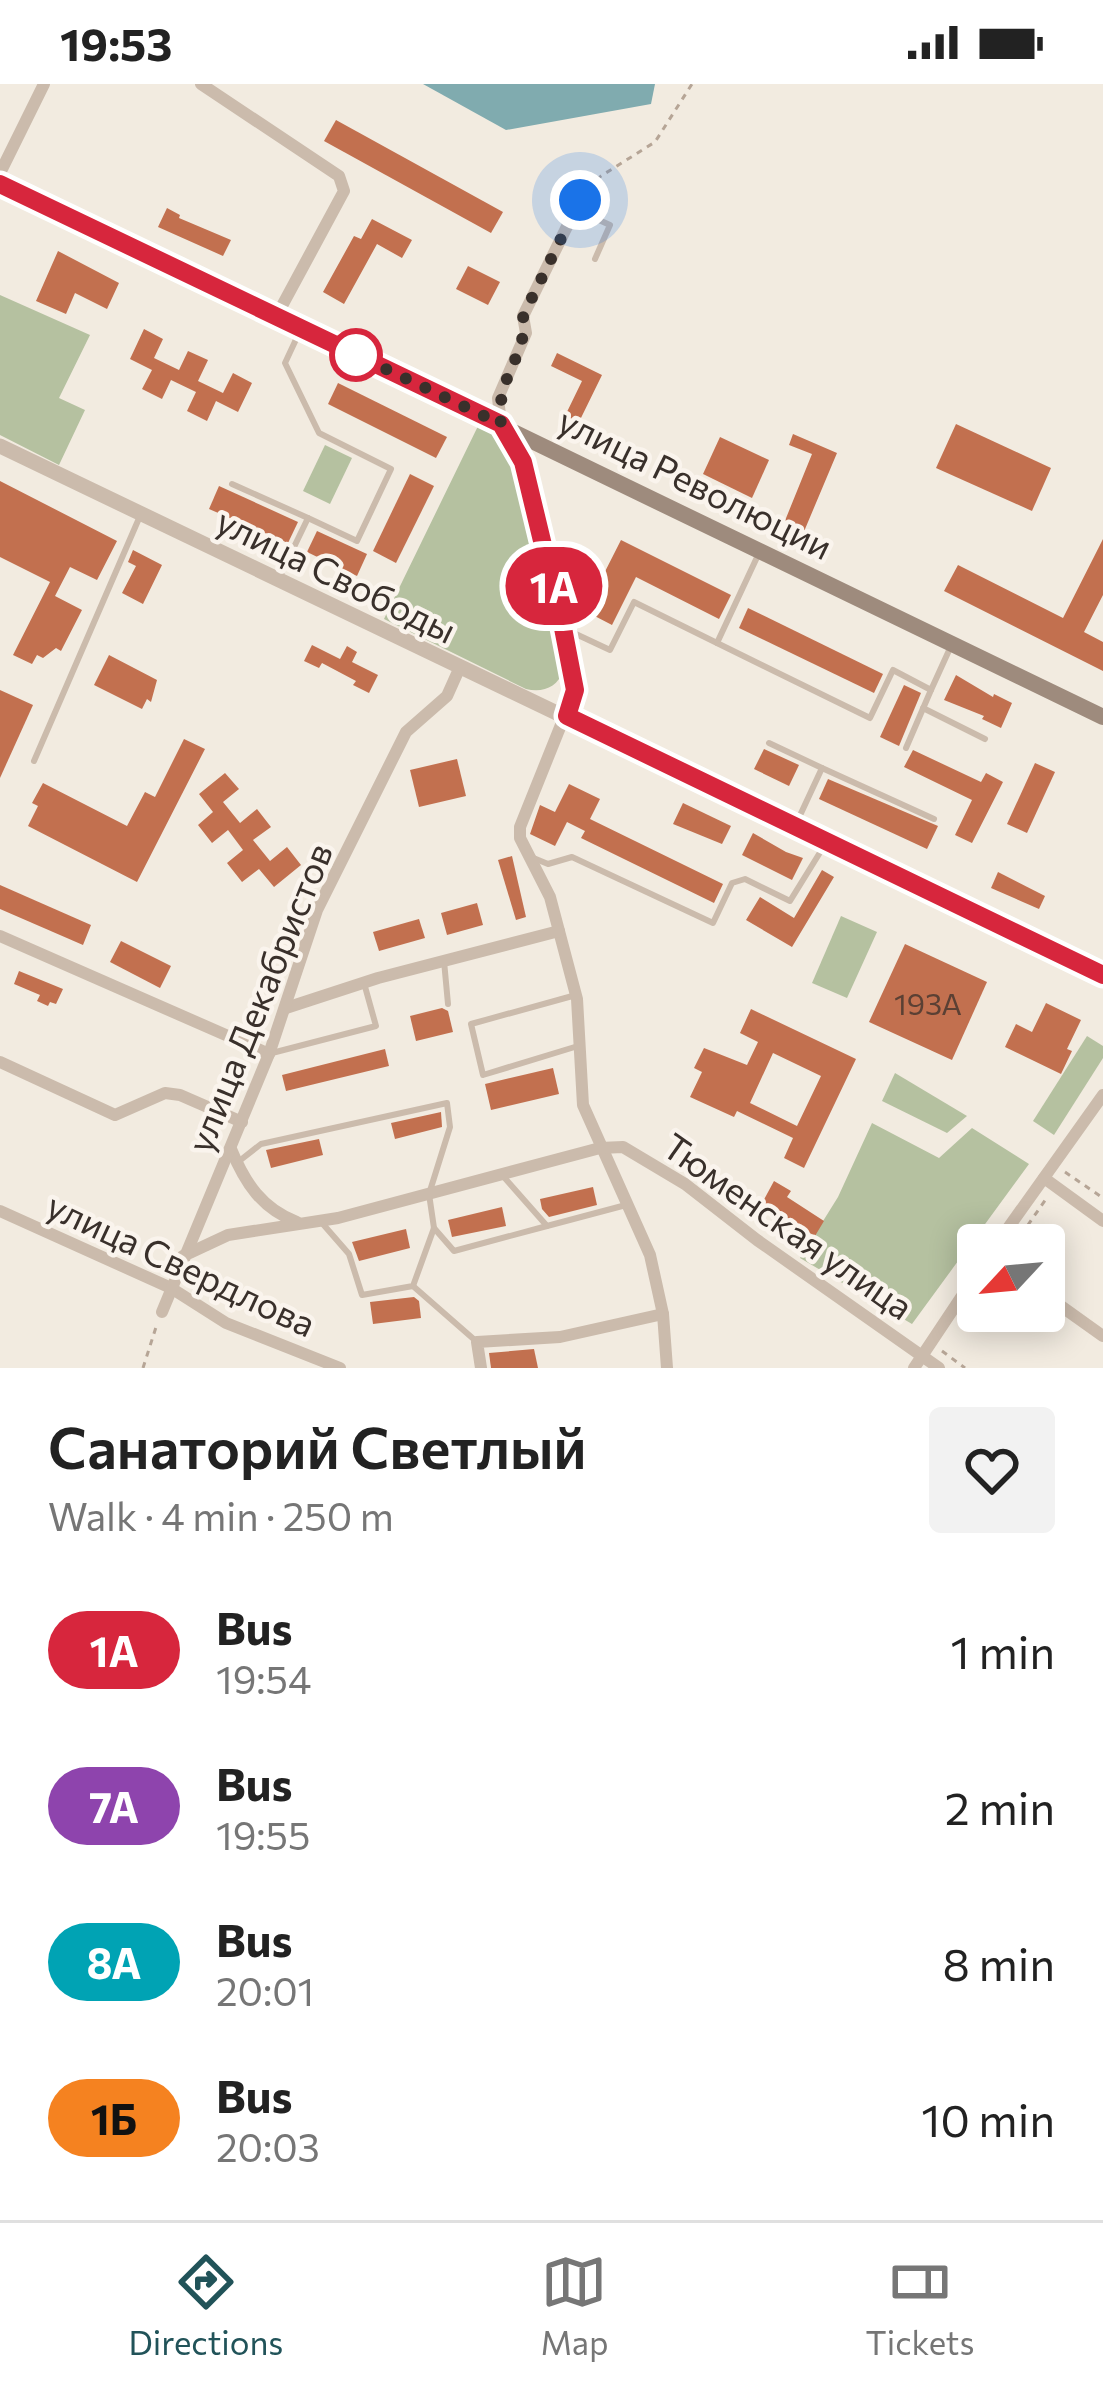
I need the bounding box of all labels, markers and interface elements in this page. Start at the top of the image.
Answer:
text: 19:53 [60,15,172,70]
your location [550,170,610,230]
unlabelled marker [331,330,381,380]
street label: улица Революции [552,397,840,567]
street label: улица Свободы [210,497,464,651]
line badge: 1А [500,547,608,625]
text: 1А [529,560,579,612]
street label: улица Декабристов [176,836,340,1158]
house number: 193А [894,984,962,1021]
street label: Тюменская улица [656,1123,922,1327]
street label: улица Свердлова [41,1182,323,1344]
north arrow [957,1224,1065,1332]
map controls [957,1224,1065,1332]
button: heart [929,1407,1055,1533]
text: Санаторий Светлый [48,1411,587,1481]
text: Walk · 4 min · 250 m [48,1491,394,1539]
text: Bus [216,1599,292,1654]
text: 1 min [951,1623,1055,1678]
text: 1А [89,1624,139,1676]
text: 19:54 [216,1654,311,1702]
text: Bus [216,1755,292,1810]
text: 2 min [945,1779,1055,1834]
text: 7А [89,1780,139,1832]
text: 19:55 [216,1810,310,1858]
text: Bus [216,1911,292,1966]
text: 8 min [942,1935,1055,1990]
text: 8А [86,1936,142,1988]
text: 20:01 [216,1966,314,2014]
text: Bus [216,2067,292,2122]
text: 10 min [921,2091,1055,2146]
text: 1Б [91,2092,137,2144]
text: 20:03 [216,2122,320,2170]
tab: Directions [129,2249,283,2362]
tab: Map [540,2249,608,2362]
tab: Tickets [866,2249,974,2362]

